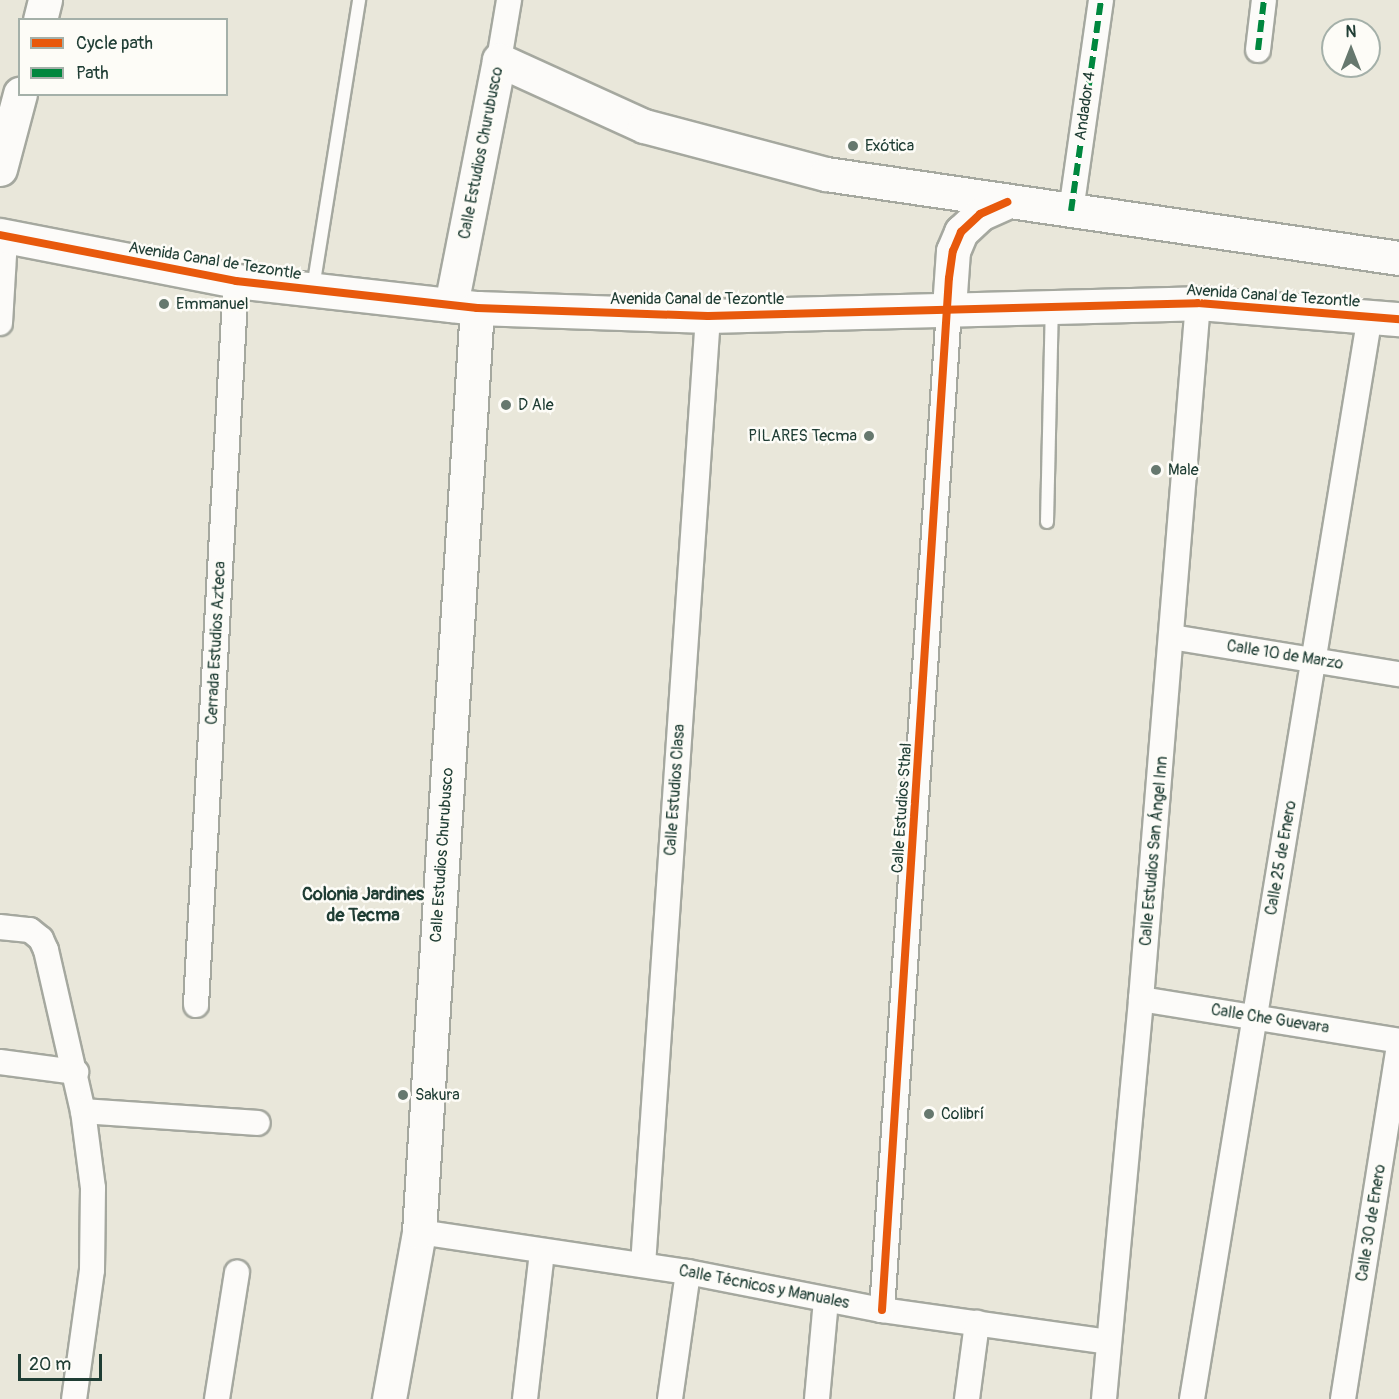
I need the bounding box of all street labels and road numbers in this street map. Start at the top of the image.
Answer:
street label: Calle Estudios Churubusco [455,65,507,241]
street label: Andador 4 [1071,70,1099,142]
street label: Avenida Canal de Tezontle [127,238,303,284]
street label: Avenida Canal de Tezontle [1185,280,1361,312]
street label: Avenida Canal de Tezontle [610,289,784,309]
street label: Cerrada Estudios Azteca [202,561,230,725]
street label: Calle 10 de Marzo [1225,636,1345,674]
street label: Calle Estudios Clasa [661,724,689,856]
street label: Calle Estudios Sthal [888,742,916,874]
street label: Calle Estudios San Ángel Inn [1136,755,1172,947]
street label: Calle Estudios Churubusco [426,767,458,943]
street label: Calle 25 de Enero [1261,799,1301,917]
street label: Calle Che Guevara [1210,1000,1330,1038]
street label: Calle 30 de Enero [1352,1163,1390,1283]
street label: Calle Técnicos y Manuales [677,1261,851,1313]

